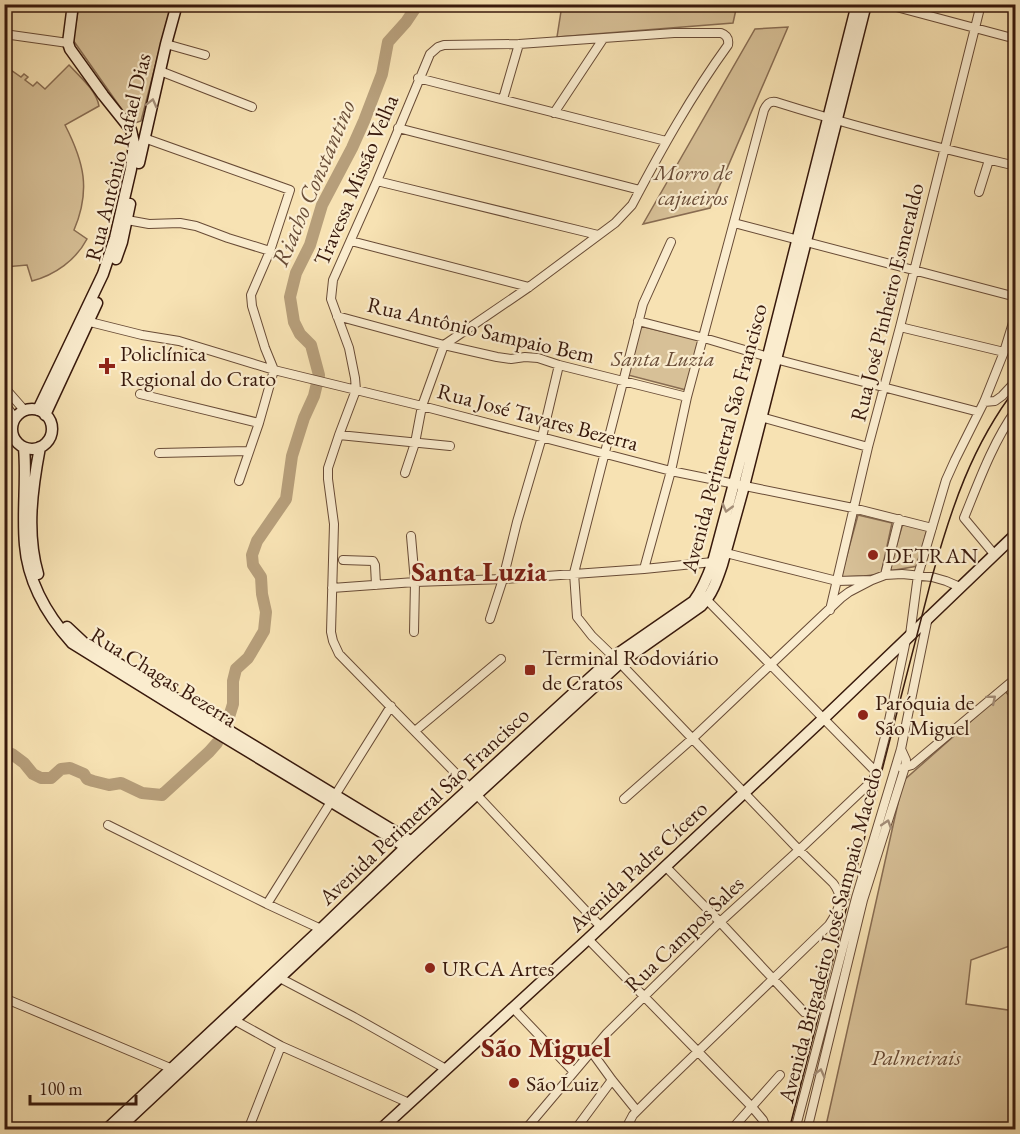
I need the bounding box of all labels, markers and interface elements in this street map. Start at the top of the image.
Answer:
street label: Rua Antônio Rafael Dias [78,50,158,264]
street label: Travessa Missão Velha [307,90,405,270]
water label: Riacho Constantino [264,95,362,271]
one-way arrow [145,98,157,109]
park label: Morro de cajueiros [652,158,733,212]
street label: Rua José Pinheiro Esmeraldo [843,180,931,424]
street label: Rua Antônio Sampaio Bem [364,290,598,370]
street label: Avenida Perimetral São Francisco [674,300,774,577]
place label: Policlínica Regional do Crato [120,339,276,393]
park label: Santa Luzia [610,344,715,373]
marker: Policlínica Regional do Crato [98,357,116,375]
street label: Rua José Tavares Bezerra [434,376,642,458]
one-way arrow [722,503,734,513]
place label: DETRAN [885,541,979,570]
marker: DETRAN [866,548,880,562]
district label: Santa Luzia [411,553,547,589]
street label: Rua Chagas Bezerra [85,620,243,734]
place label: Terminal Rodoviário de Cratos [542,643,719,697]
marker: Terminal Rodoviário de Cratos [523,663,537,677]
place label: Paróquia de São Miguel [875,688,975,742]
one-way arrow [985,695,996,706]
street label: Avenida Perimetral São Francisco [312,701,535,912]
marker: Paróquia de São Miguel [856,708,870,722]
street label: Avenida Brigadeiro José Sampaio Macedo [771,764,889,1107]
street label: Avenida Padre Cícero [561,794,714,939]
one-way arrow [880,819,892,830]
street label: Rua Campos Sales [618,869,750,999]
place label: URCA Artes [442,954,554,983]
marker: URCA Artes [423,961,437,975]
district label: São Miguel [481,1029,611,1065]
park label: Palmeirais [871,1043,962,1072]
scale bar [30,1068,136,1106]
one-way arrow [813,1068,826,1078]
place label: São Luiz [526,1069,599,1098]
marker: São Luiz [507,1076,521,1090]
text: 100 m [39,1077,83,1100]

